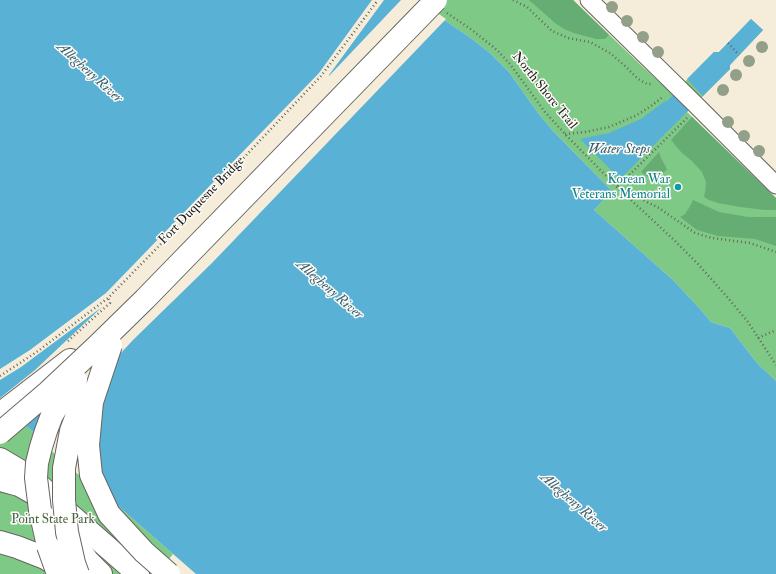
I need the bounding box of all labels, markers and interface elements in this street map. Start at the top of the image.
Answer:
water label: Allegheny River [53,39,125,107]
street label: North Shore Trail [508,49,580,133]
water label: Water Steps [588,142,650,158]
street label: Fort Duquesne Bridge [156,154,248,248]
place label: Korean War Veterans Memorial [572,172,670,203]
marker: Korean War Veterans Memorial [673,182,683,192]
water label: Allegheny River [292,256,366,324]
water label: Allegheny River [536,469,610,537]
park label: Point State Park [11,512,95,528]

